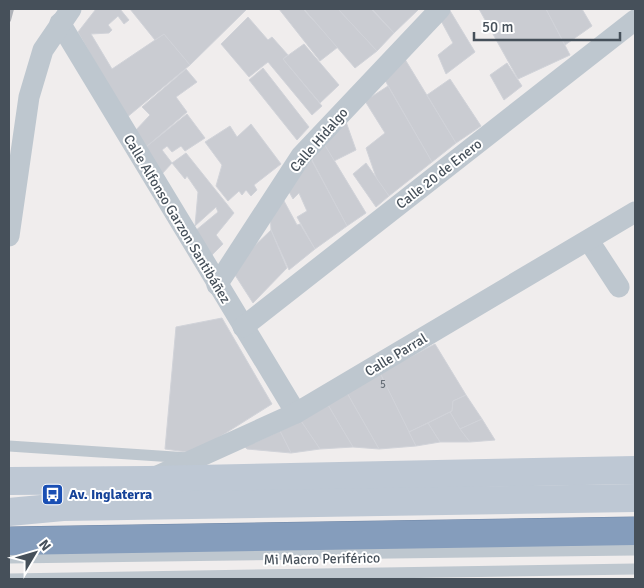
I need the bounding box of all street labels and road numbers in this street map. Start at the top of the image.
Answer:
street label: Calle Hidalgo [286,104,352,176]
street label: Calle Alfonso Garzon Santibáñez [120,131,234,307]
street label: Calle 20 de Enero [393,135,485,213]
street label: Calle Parral [362,330,430,380]
street label: Mi Macro Periférico [264,549,380,569]

